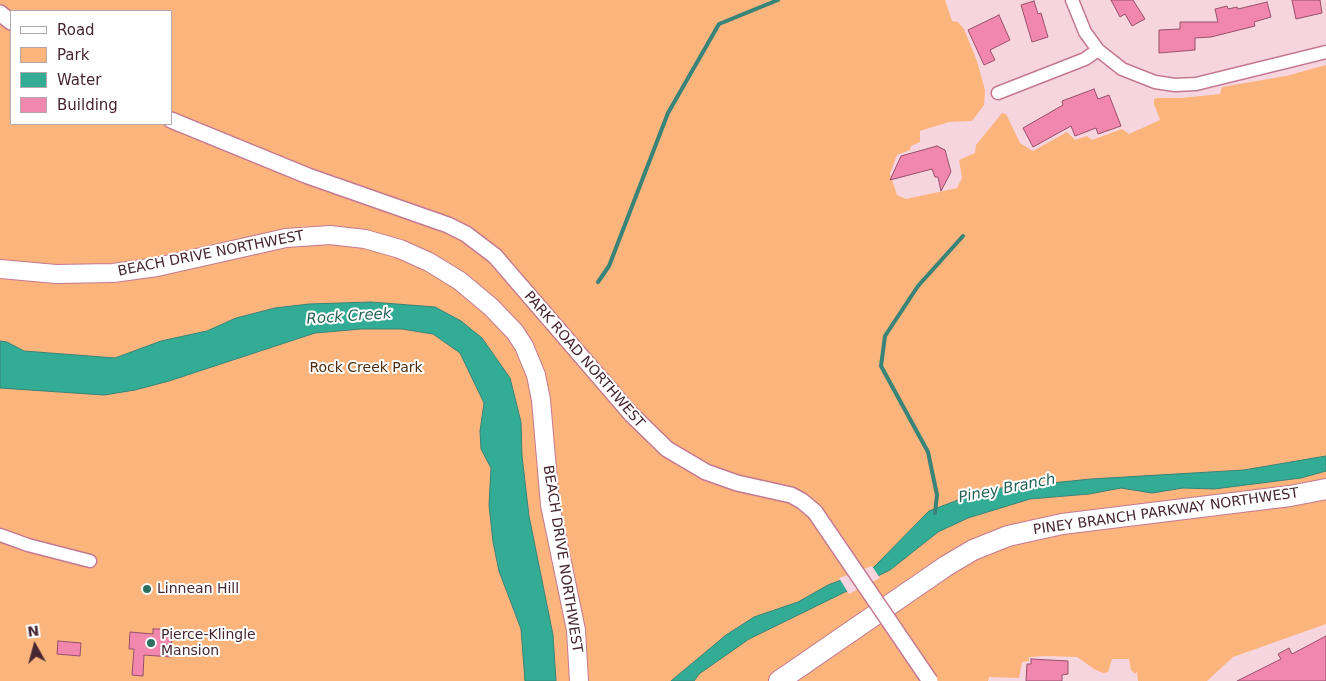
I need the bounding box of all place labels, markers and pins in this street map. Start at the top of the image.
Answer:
place label: Linnean Hill [157,581,239,597]
marker: Linnean Hill [141,583,153,595]
place label: Pierce-Klingle Mansion [161,627,256,660]
marker: Pierce-Klingle Mansion [145,637,157,649]

